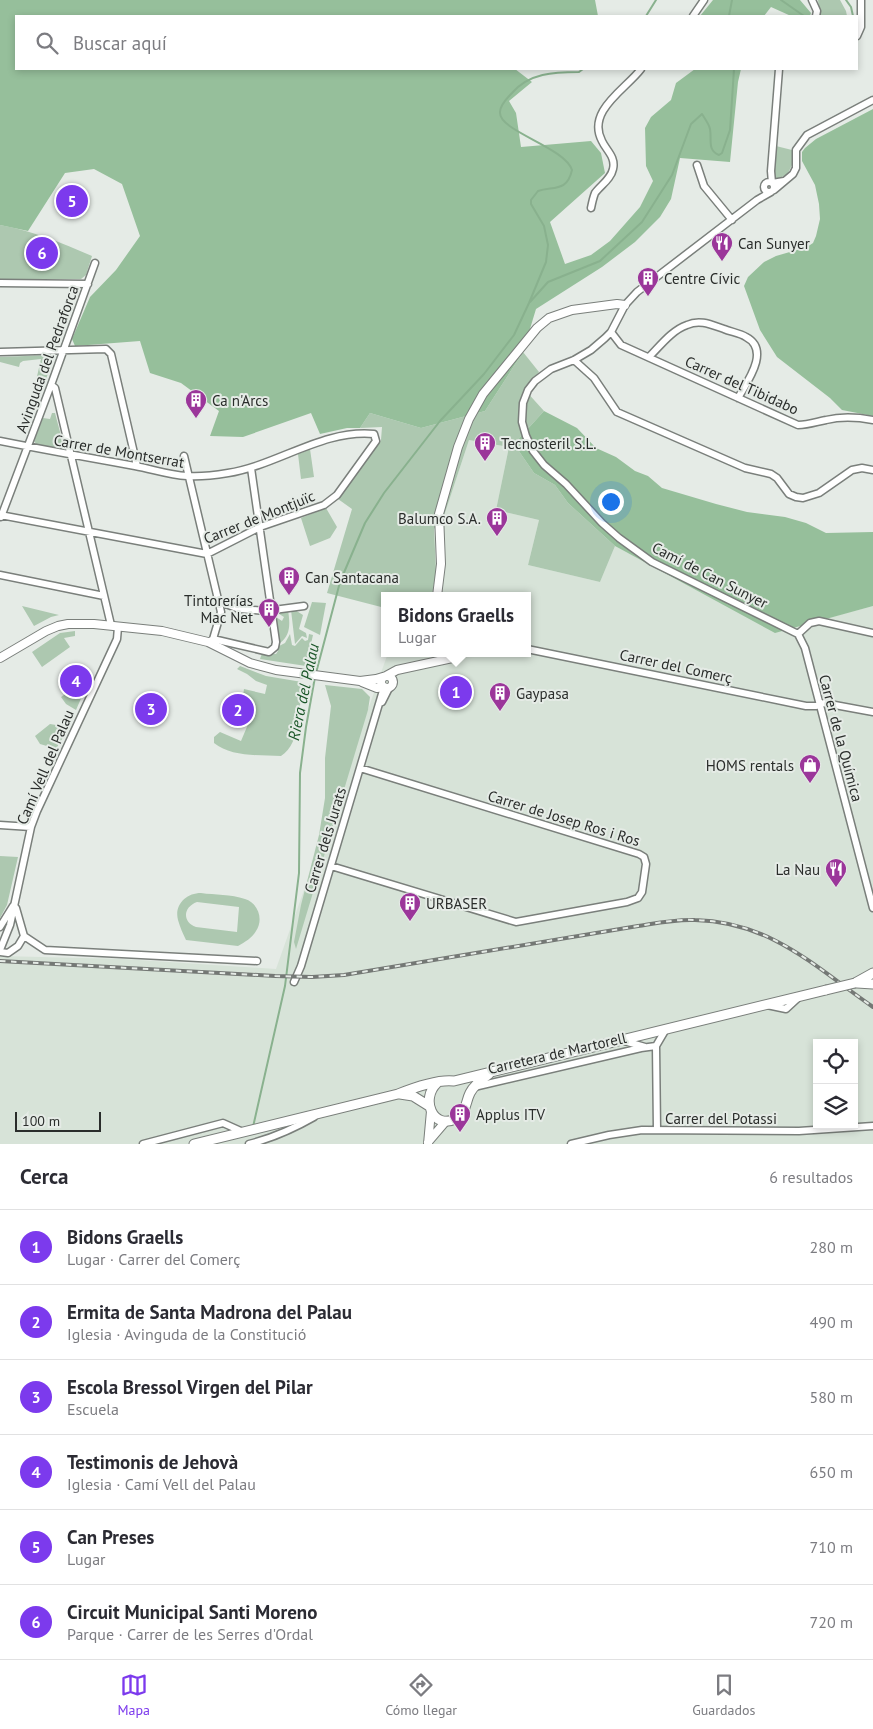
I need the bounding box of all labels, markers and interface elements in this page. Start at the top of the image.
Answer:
search box [15,15,858,70]
icon: search [33,29,61,57]
text: Buscar aquí [73,31,167,55]
pin: 5 [56,182,88,220]
restaurant icon: Can Sunyer [710,231,734,262]
pin: 6 [26,234,58,272]
place label: Can Sunyer [738,234,810,253]
building icon: Centre Cívic [636,266,660,297]
place label: Centre Cívic [664,269,741,288]
street label: Avinguda del Pedraforca [11,283,83,435]
street label: Carrer del Tibidabo [682,351,802,419]
building icon: Ca n'Arcs [184,388,208,419]
place label: Ca n'Arcs [212,391,268,410]
street label: Carrer de Montserrat [52,430,186,472]
building icon: Tecnosteril S.L. [473,431,497,462]
place label: Tecnosteril S.L. [501,434,596,453]
street label: Carrer de Montjuïc [201,486,318,548]
your location [598,489,624,515]
building icon: Balumco S.A. [485,506,509,537]
place label: Balumco S.A. [398,509,481,528]
street label: Camí de Can Sunyer [649,538,771,612]
building icon: Can Santacana [277,565,301,596]
place label: Can Santacana [305,568,399,587]
place label: Tintorerías Mac Net [184,591,253,627]
popup [381,592,531,657]
building icon: Tintorerías Mac Net [257,597,281,628]
text: Bidons Graells [398,603,514,627]
text: Lugar [398,627,436,647]
water label: Riera del Palau [283,642,323,742]
street label: Carrer del Comerç [618,645,734,687]
pin: 4 [60,662,92,700]
street label: Carrer de la Química [815,672,867,804]
pin: 1 [440,673,472,711]
building icon: Gaypasa [488,681,512,712]
place label: Gaypasa [516,684,569,703]
pin: 3 [135,690,167,728]
pin: 2 [222,691,254,729]
street label: Camí Vell del Palau [12,707,78,827]
shop icon: HOMS rentals [798,753,822,784]
place label: HOMS rentals [706,756,794,775]
street label: Carrer dels Jurats [300,785,350,895]
street label: Carrer de Josep Ros i Ros [486,786,642,850]
restaurant icon: La Nau [824,857,848,888]
place label: La Nau [775,860,820,879]
building icon: URBASER [398,891,422,922]
place label: URBASER [426,894,487,913]
street label: Carretera de Martorell [486,1028,629,1078]
map controls [813,1039,858,1129]
button: locate [813,1039,858,1084]
button: layers [813,1084,858,1129]
building icon: Applus ITV [448,1102,472,1133]
place label: Applus ITV [476,1105,545,1124]
scale bar [15,1109,101,1132]
street label: Carrer del Potassi [665,1109,777,1128]
text: 100 m [22,1112,60,1130]
text: Cerca [20,1163,69,1190]
text: 6 resultados [769,1167,853,1187]
text: Bidons Graells [67,1225,183,1249]
text: 1 [31,1237,41,1257]
text: 280 m [810,1237,853,1257]
text: Lugar · Carrer del Comerç [67,1249,241,1269]
text: Ermita de Santa Madrona del Palau [67,1300,352,1324]
text: 2 [31,1312,41,1332]
text: 490 m [810,1312,853,1332]
text: Iglesia · Avinguda de la Constitució [67,1324,306,1344]
text: Escola Bressol Virgen del Pilar [67,1375,313,1399]
text: 3 [31,1387,41,1407]
text: 580 m [810,1387,853,1407]
text: Escuela [67,1399,119,1419]
text: Testimonis de Jehovà [67,1450,238,1474]
text: 4 [31,1462,41,1482]
text: 650 m [810,1462,853,1482]
text: Iglesia · Camí Vell del Palau [67,1474,256,1494]
text: Can Preses [67,1525,154,1549]
text: 5 [31,1537,41,1557]
text: 710 m [810,1537,853,1557]
text: Lugar [67,1549,106,1569]
text: Circuit Municipal Santi Moreno [67,1600,317,1624]
text: 6 [31,1612,41,1632]
text: 720 m [810,1612,853,1632]
text: Parque · Carrer de les Serres d'Ordal [67,1624,313,1644]
tab: Mapa [118,1671,150,1719]
tab: Cómo llegar [385,1671,457,1719]
tab: Guardados [692,1671,755,1719]

